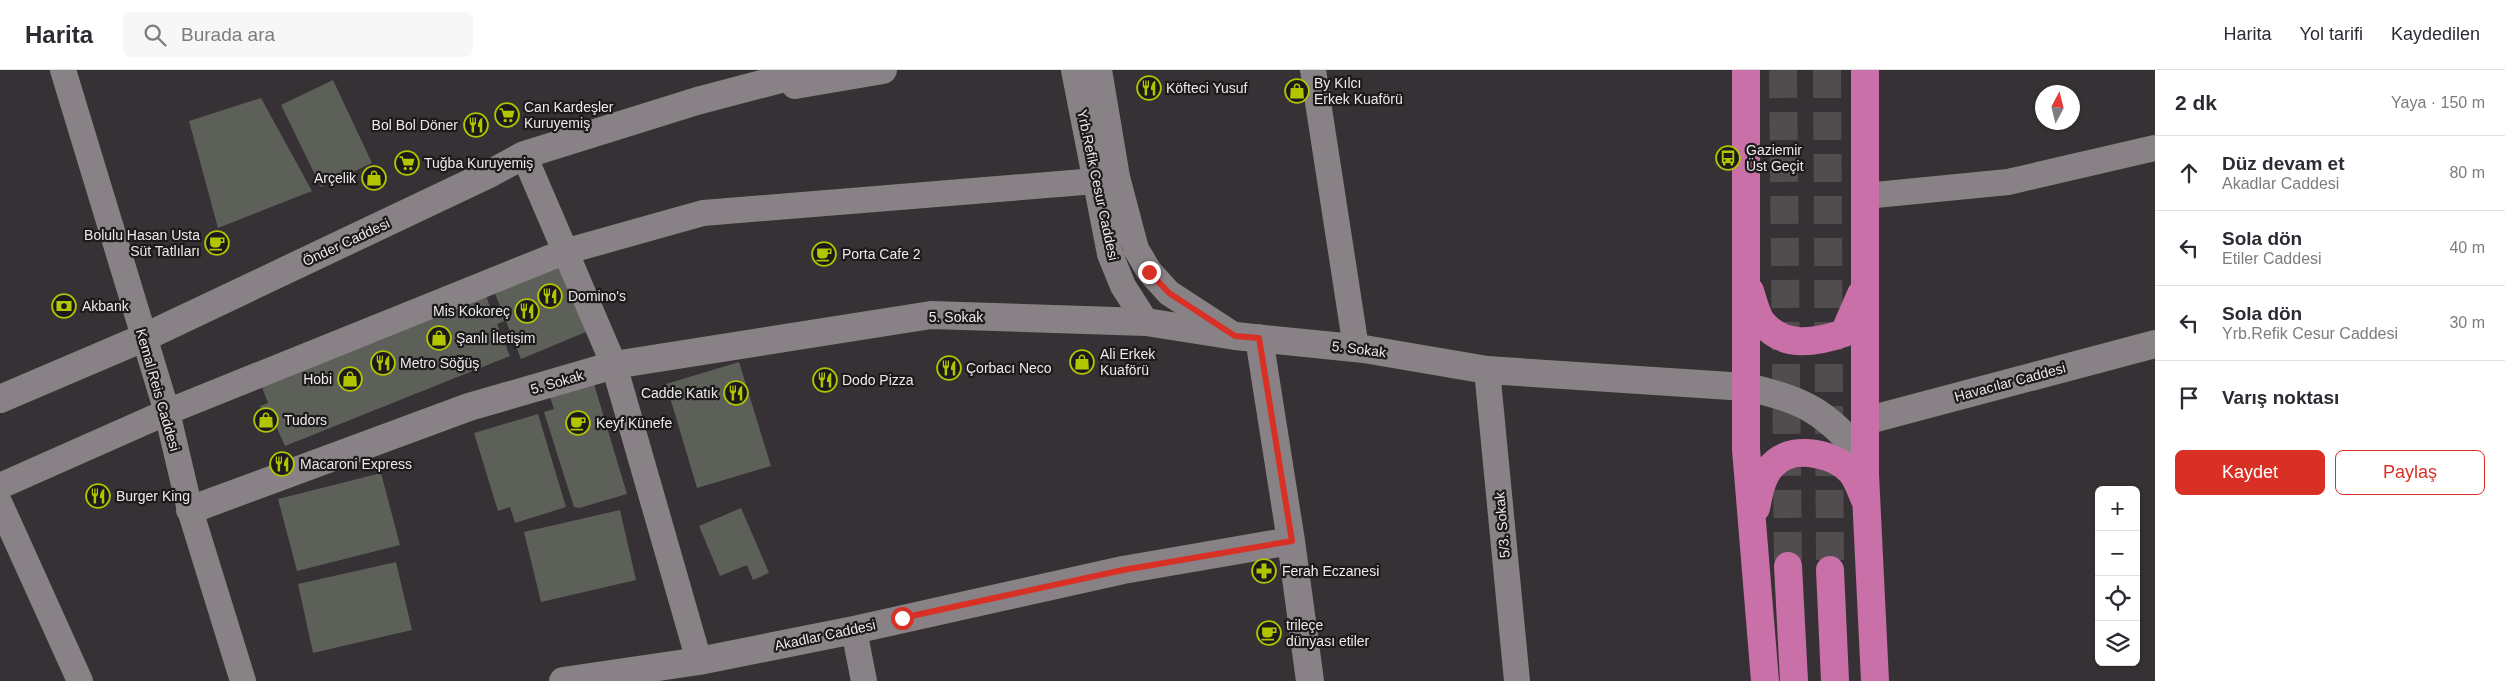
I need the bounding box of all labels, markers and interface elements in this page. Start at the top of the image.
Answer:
search box [123,12,473,57]
text: Harita [25,21,93,48]
icon: search [141,21,169,49]
text: Burada ara [181,24,275,45]
text: Harita [2224,24,2272,44]
text: Yol tarifi [2300,24,2363,44]
text: Kaydedilen [2391,24,2480,44]
restaurant icon: Köfteci Yusuf [1136,75,1162,101]
place label: By Kılcı Erkek Kuaförü [1314,75,1403,107]
shop icon: By Kılcı Erkek Kuaförü [1284,78,1310,104]
place label: Köfteci Yusuf [1166,80,1248,96]
north arrow [2035,85,2080,130]
text: 2 dk [2175,91,2217,114]
text: Yaya · 150 m [2391,94,2485,111]
place label: Can Kardeşler Kuruyemiş [524,99,614,131]
supermarket icon: Can Kardeşler Kuruyemiş [494,102,520,128]
street label: Yrb.Refik Cesur Caddesi [1074,108,1122,262]
restaurant icon: Bol Bol Döner [463,112,489,138]
place label: Bol Bol Döner [372,117,458,133]
place label: Gaziemir Üst Geçit [1746,142,1804,174]
bus stop icon: Gaziemir Üst Geçit [1715,145,1741,171]
supermarket icon: Tuğba Kuruyemiş [394,150,420,176]
text: Düz devam et [2222,153,2344,174]
place label: Tuğba Kuruyemiş [424,155,533,171]
icon: ahead [2175,159,2203,187]
text: 80 m [2449,164,2485,181]
shop icon: Arçelik [361,165,387,191]
place label: Arçelik [314,170,357,186]
text: Akadlar Caddesi [2222,175,2339,192]
street label: Önder Caddesi [300,214,392,269]
place label: Bolulu Hasan Usta Süt Tatlıları [84,227,200,259]
text: Sola dön [2222,228,2302,249]
cafe icon: Bolulu Hasan Usta Süt Tatlıları [204,230,230,256]
icon: left [2175,234,2203,262]
text: 40 m [2449,239,2485,256]
cafe icon: Porta Cafe 2 [811,241,837,267]
place label: Porta Cafe 2 [842,246,921,262]
text: Etiler Caddesi [2222,250,2322,267]
route end [1138,261,1161,284]
restaurant icon: Domino's [537,283,563,309]
place label: Domino's [568,288,626,304]
bank icon: Akbank [51,293,77,319]
place label: Akbank [82,298,130,314]
restaurant icon: Mis Kokoreç [514,298,540,324]
place label: Mis Kokoreç [433,303,510,319]
text: Sola dön [2222,303,2302,324]
street label: 5. Sokak [929,309,984,325]
icon: left [2175,309,2203,337]
text: 30 m [2449,314,2485,331]
shop icon: Şanlı İletişim [426,325,452,351]
text: Yrb.Refik Cesur Caddesi [2222,325,2398,342]
street label: Kemal Reis Caddesi [133,327,183,453]
place label: Şanlı İletişim [456,329,535,346]
street label: 5. Sokak [1331,338,1388,360]
place label: Ali Erkek Kuaförü [1100,346,1156,378]
shop icon: Ali Erkek Kuaförü [1069,349,1095,375]
restaurant icon: Metro Söğüş [370,350,396,376]
place label: Metro Söğüş [400,355,479,371]
restaurant icon: Çorbacı Neco [936,355,962,381]
street label: Havacılar Caddesi [1953,359,2067,405]
place label: Çorbacı Neco [966,360,1052,376]
shop icon: Hobi [337,366,363,392]
street label: 5. Sokak [529,367,586,397]
restaurant icon: Dodo Pizza [812,367,838,393]
place label: Hobi [303,371,332,387]
place label: Dodo Pizza [842,372,914,388]
restaurant icon: Cadde Katık [723,380,749,406]
icon: arrive [2175,384,2203,412]
place label: Cadde Katık [641,385,719,401]
text: Varış noktası [2222,387,2339,408]
shop icon: Tudors [253,407,279,433]
cafe icon: Keyf Künefe [565,410,591,436]
place label: Tudors [284,412,327,428]
place label: Keyf Künefe [596,415,672,431]
button: Kaydet [2175,450,2325,495]
button: Paylaş [2335,450,2485,495]
restaurant icon: Macaroni Express [269,451,295,477]
place label: Macaroni Express [300,456,412,472]
restaurant icon: Burger King [85,483,111,509]
map controls [2095,486,2140,666]
button: + [2095,486,2140,531]
place label: Burger King [116,488,190,504]
street label: 5/3. Sokak [1491,490,1513,559]
button: − [2095,531,2140,576]
pharmacy icon: Ferah Eczanesi [1251,558,1277,584]
place label: Ferah Eczanesi [1282,563,1379,579]
button: locate [2095,576,2140,621]
route start [891,607,914,630]
street label: Akadlar Caddesi [773,616,877,654]
place label: trileçe dünyası etiler [1286,617,1370,649]
cafe icon: trileçe dünyası etiler [1256,620,1282,646]
button: layers [2095,621,2140,666]

